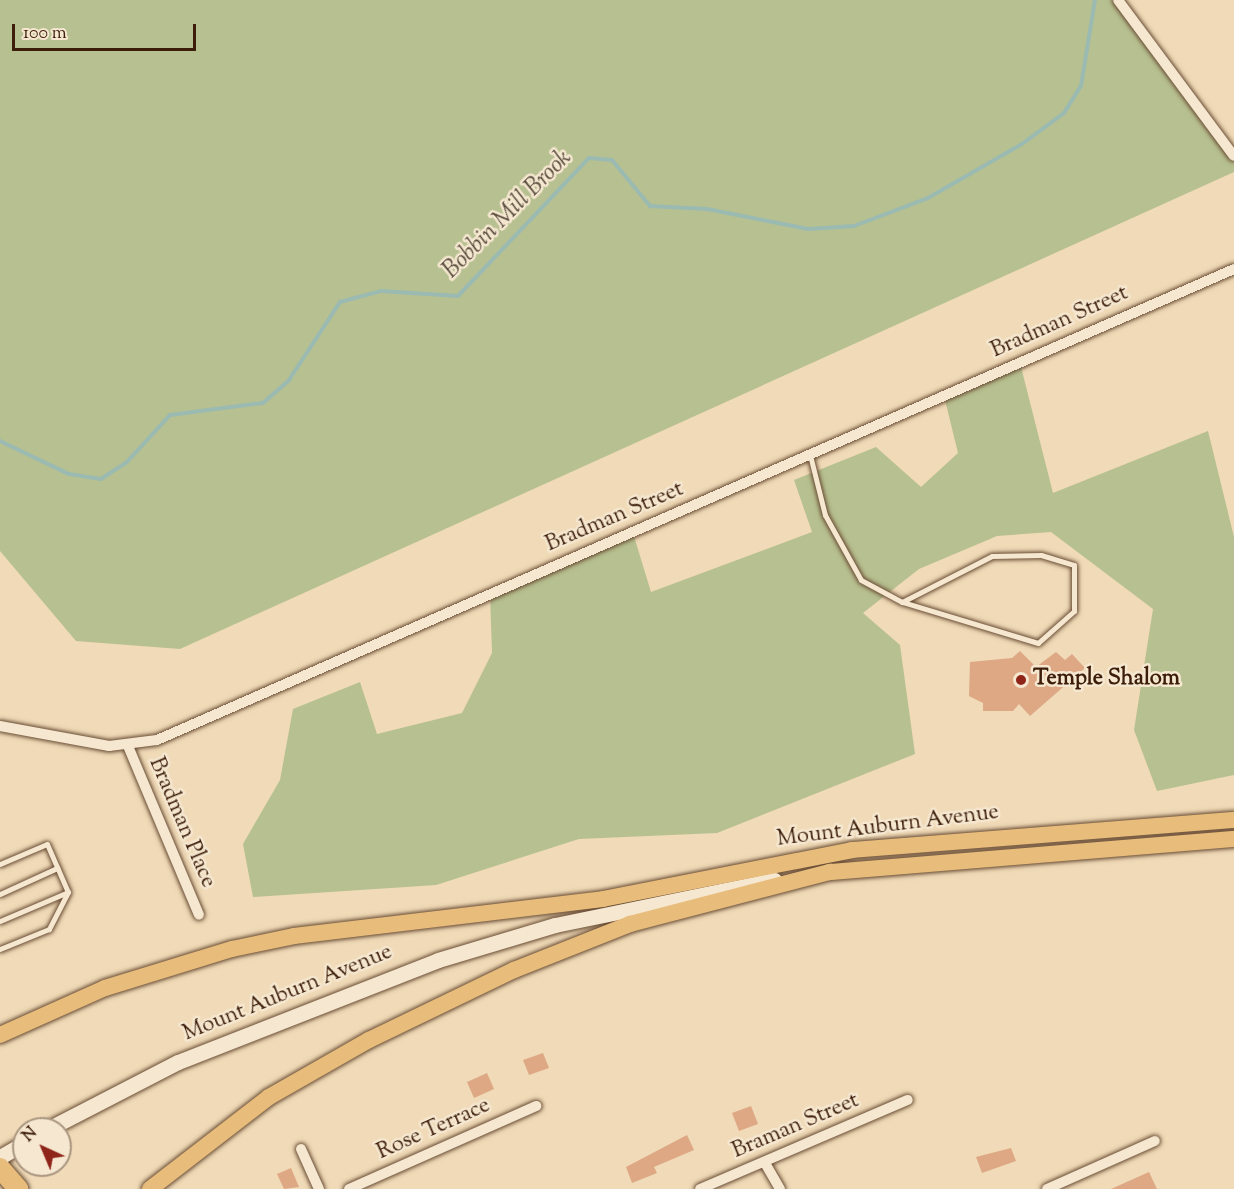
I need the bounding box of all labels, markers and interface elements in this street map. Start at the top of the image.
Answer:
scale bar [15,12,200,50]
text: 100 m [23,21,67,47]
water label: Bobbin Mill Brook [438,145,578,285]
street label: Bradman Street [987,281,1133,365]
street label: Bradman Street [542,477,688,559]
place label: Temple Shalom [1033,667,1180,693]
marker: Temple Shalom [1014,673,1028,687]
street label: Bradman Place [142,754,220,892]
street label: Mount Auburn Avenue [776,800,1000,854]
street label: Mount Auburn Avenue [180,940,396,1048]
street label: Braman Street [729,1088,863,1166]
street label: Rose Terrace [373,1093,495,1167]
north arrow [12,1117,72,1177]
text: N [18,1122,43,1148]

